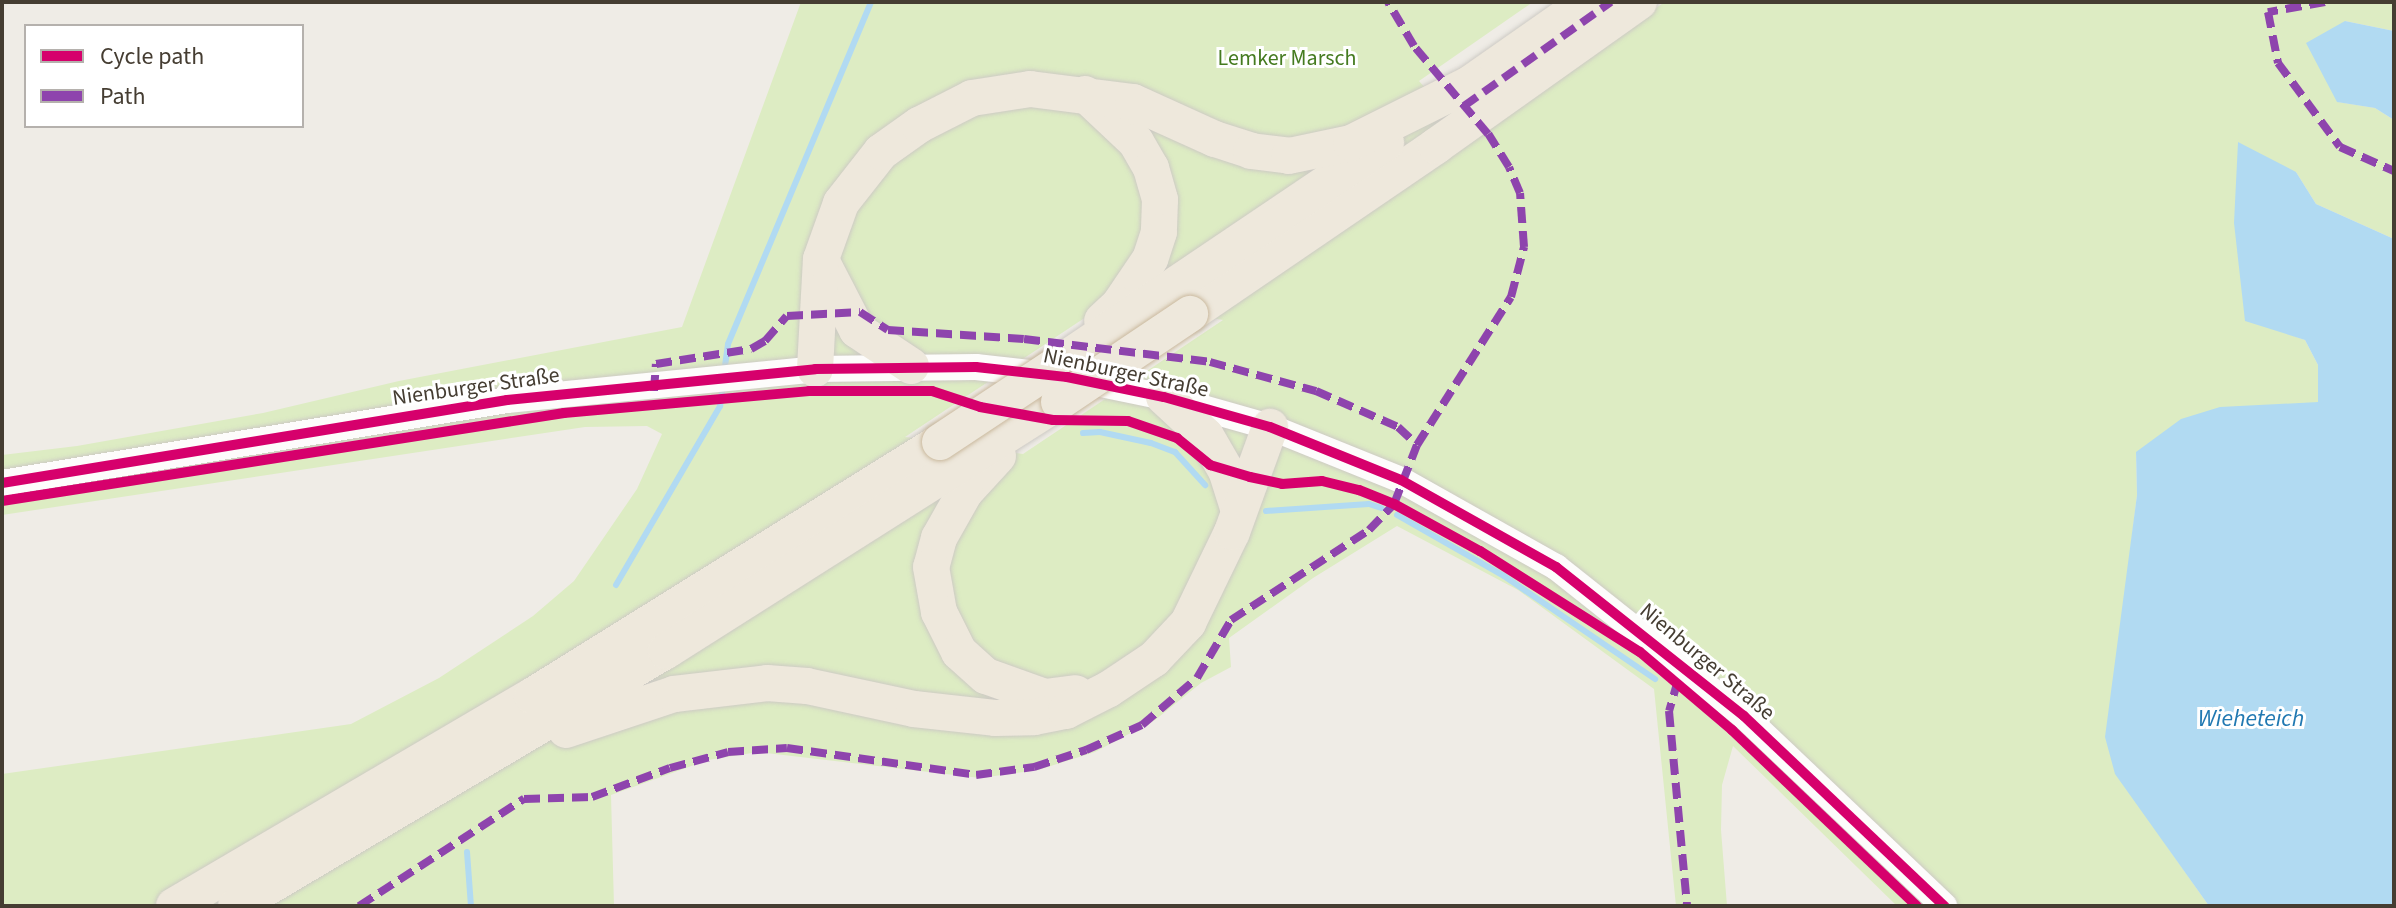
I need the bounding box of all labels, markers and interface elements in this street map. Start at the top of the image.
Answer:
legend [24,24,304,128]
text: Cycle path [100,39,204,74]
park label: Lemker Marsch [1218,46,1356,72]
text: Path [100,79,146,114]
street label: Nienburger Straße [1041,343,1211,403]
street label: Nienburger Straße [391,362,561,412]
street label: Nienburger Straße [1634,598,1780,726]
water label: Wieheteich [2198,705,2304,733]

